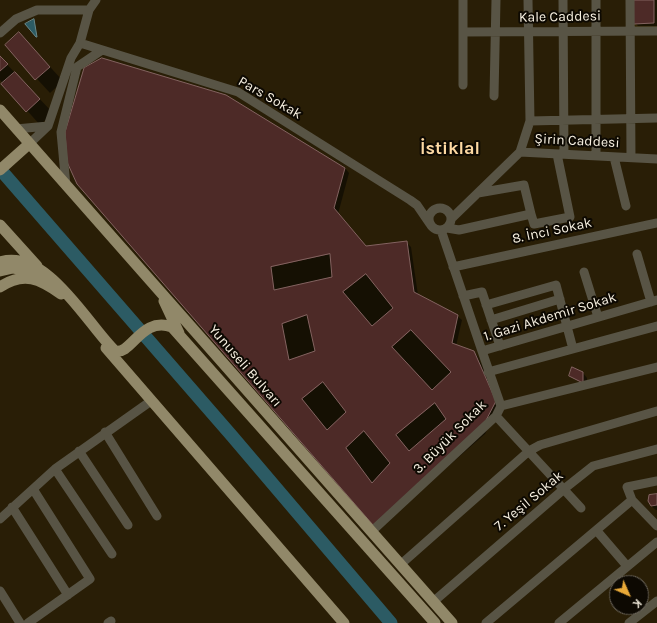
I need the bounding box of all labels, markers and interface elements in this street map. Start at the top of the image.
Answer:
street label: Kale Caddesi [519,8,601,26]
street label: Pars Sokak [235,73,305,123]
street label: Şirin Caddesi [534,130,620,152]
district label: İstiklal [420,138,480,160]
street label: 8. İnci Sokak [511,214,593,248]
street label: 1. Gazi Akdemir Sokak [482,289,618,345]
street label: Yunuseli Bulvarı [205,322,285,410]
street label: 3. Büyük Sokak [410,397,490,477]
street label: 7. Yeşil Sokak [491,467,567,535]
north arrow [609,575,649,615]
text: K [630,596,644,610]

